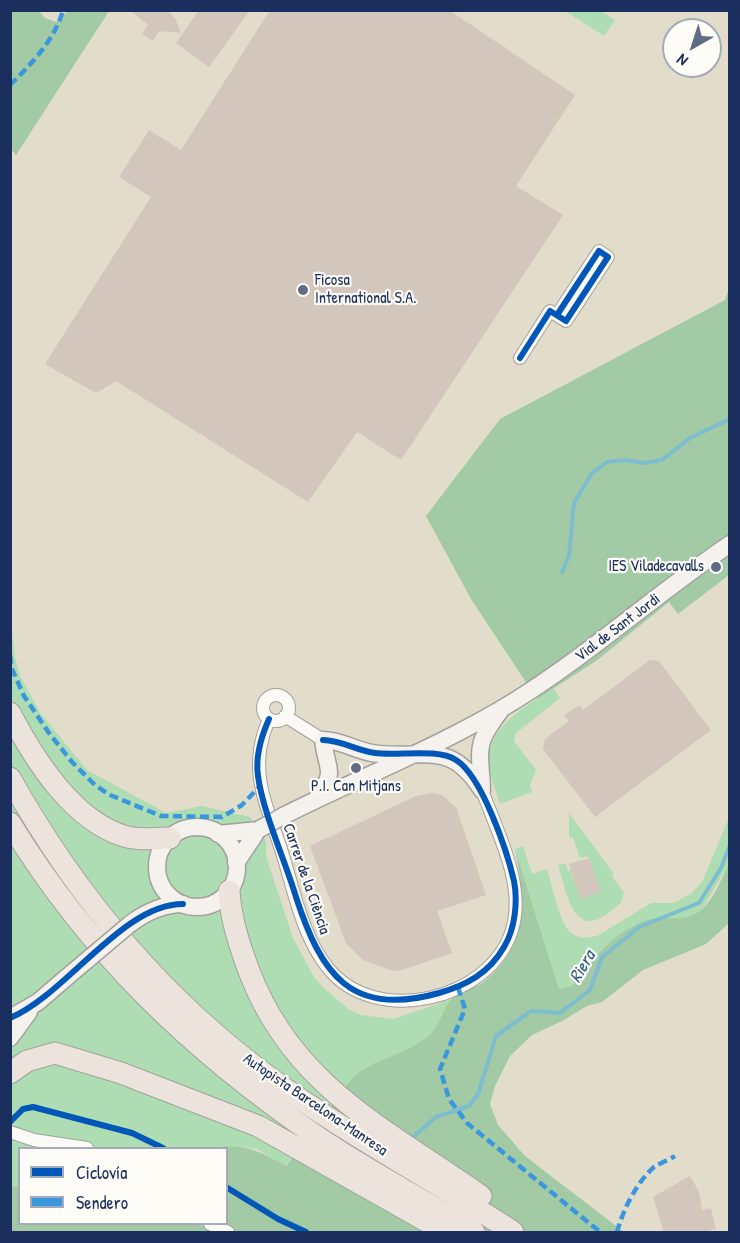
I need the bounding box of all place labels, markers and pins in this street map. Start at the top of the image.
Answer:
place label: Ficosa International S.A. [315,271,417,309]
marker: Ficosa International S.A. [296,283,310,297]
place label: IES Viladecavalls [608,557,704,577]
marker: IES Viladecavalls [709,560,723,574]
marker: P.I. Can Mitjans [349,761,363,775]
place label: P.I. Can Mitjans [311,777,401,797]

